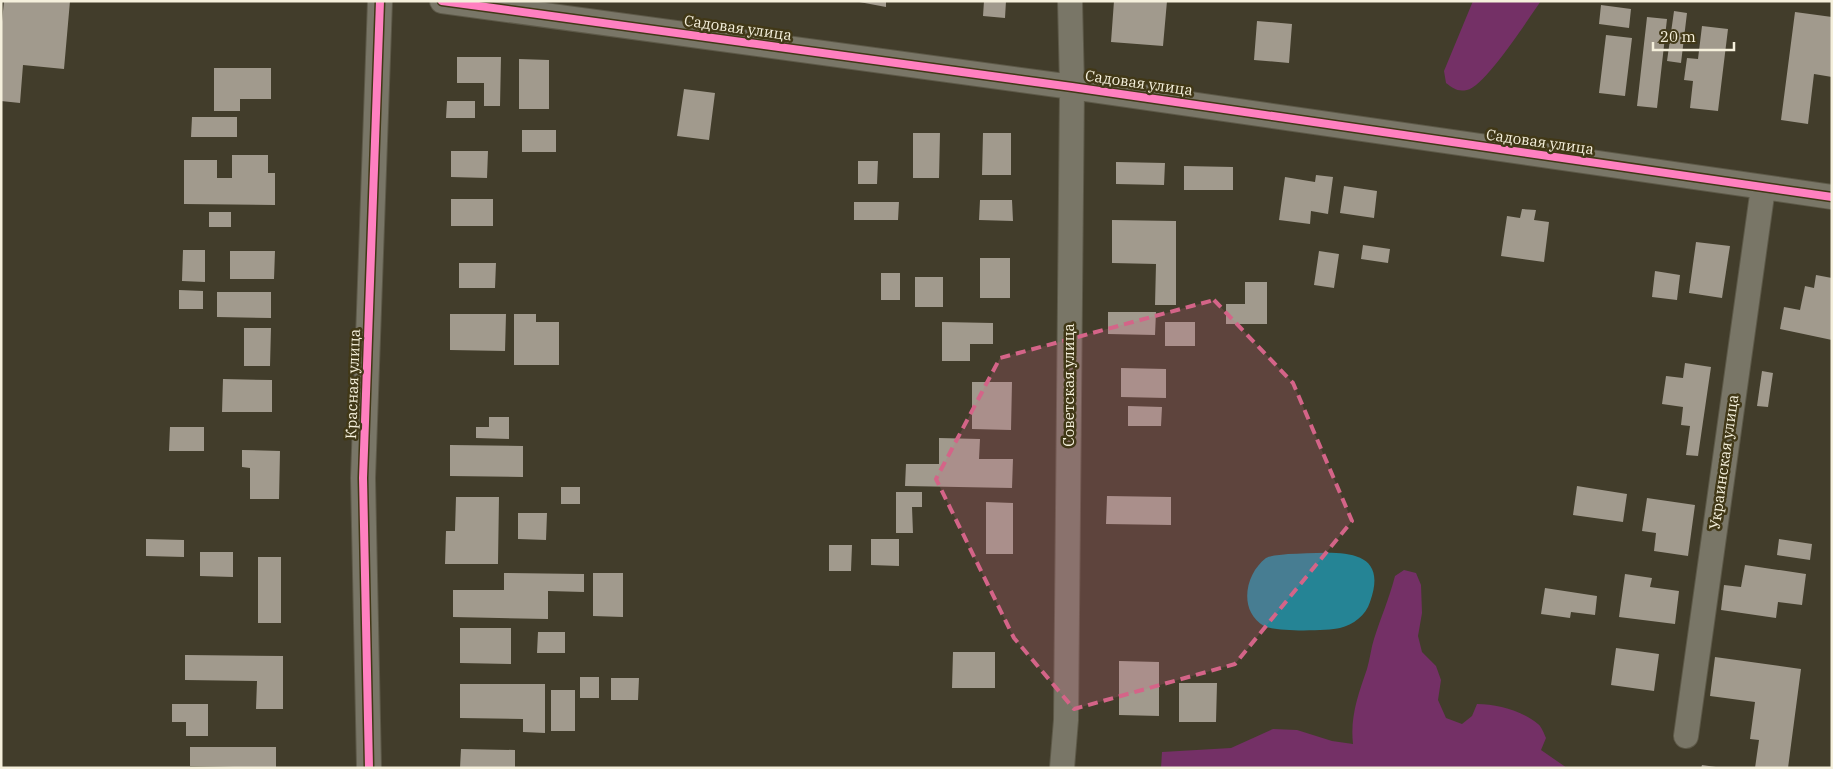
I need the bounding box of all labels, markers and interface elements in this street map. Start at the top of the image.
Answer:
street label: Садовая улица [683,11,793,44]
scale bar [1653,20,1734,52]
text: 20 m [1660,27,1696,46]
street label: Садовая улица [1084,66,1194,99]
street label: Садовая улица [1485,125,1595,158]
street label: Советская улица [1059,323,1078,447]
street label: Красная улица [341,329,364,439]
street label: Украинская улица [1705,393,1742,531]

